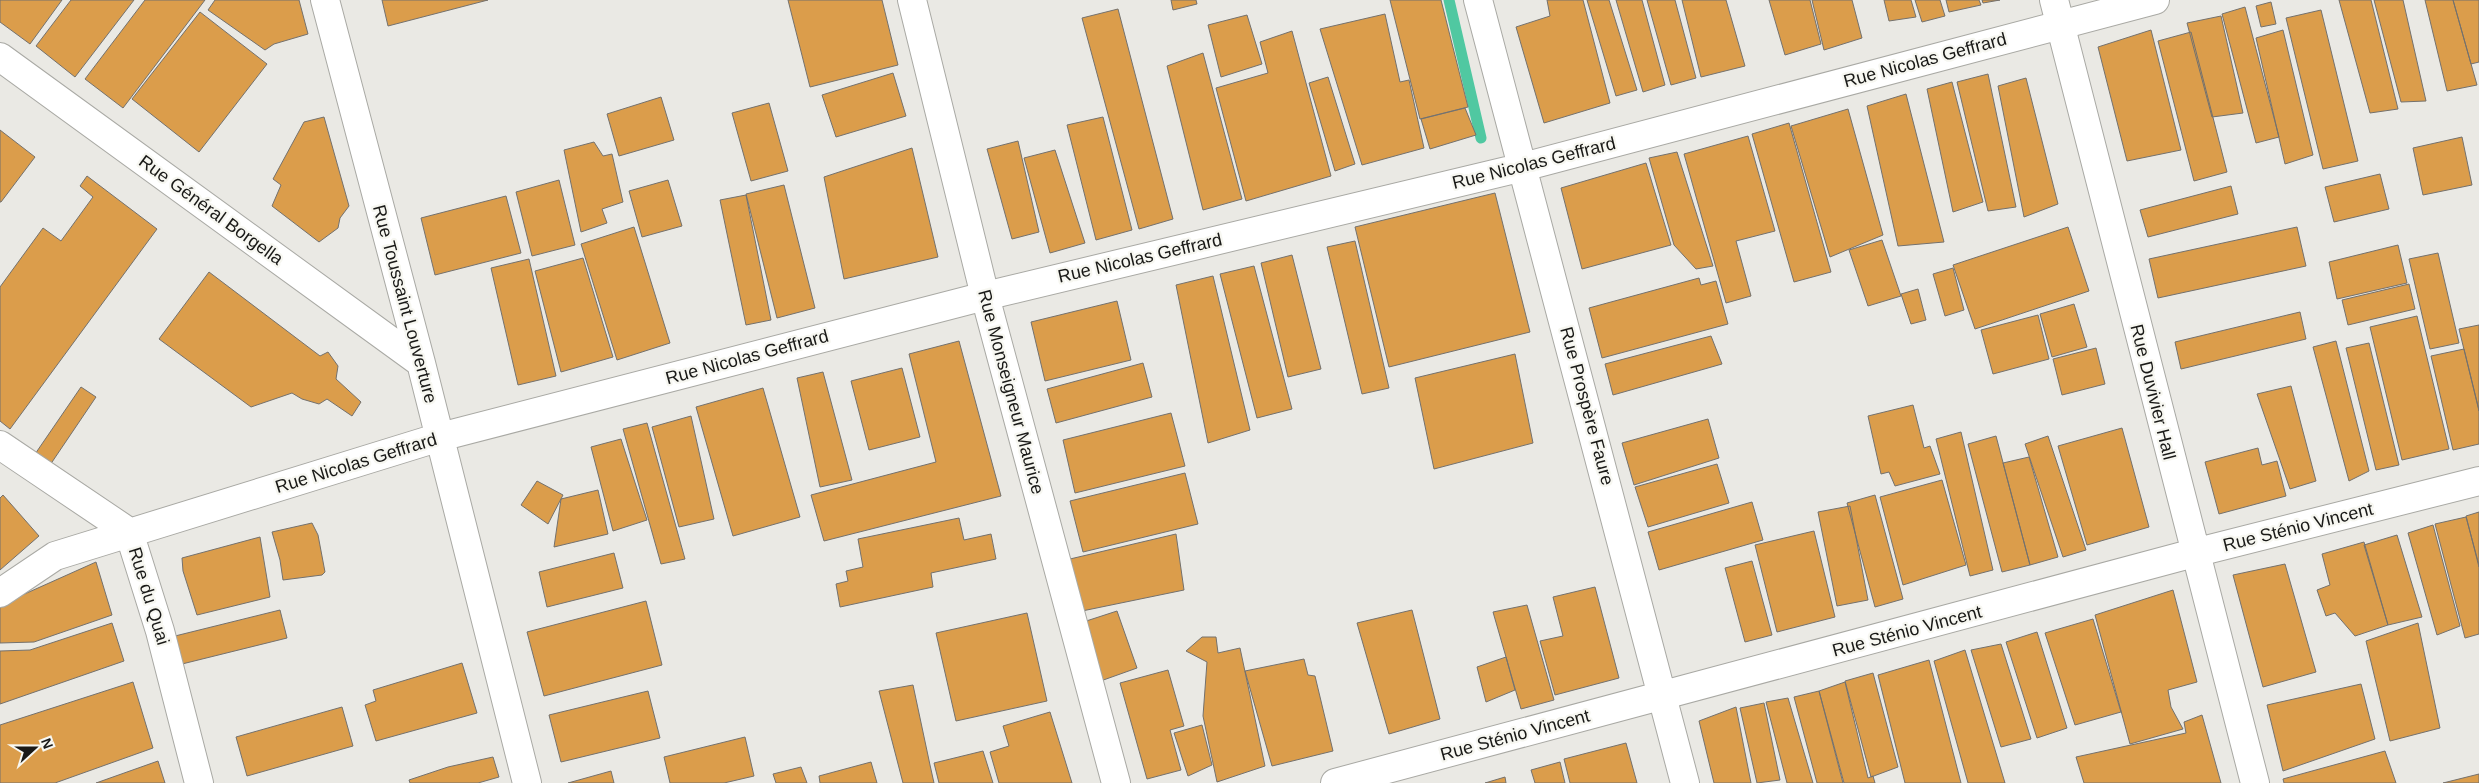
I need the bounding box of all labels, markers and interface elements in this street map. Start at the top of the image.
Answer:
street label: Rue Nicolas Geffrard [1841,29,2009,91]
street label: Rue Nicolas Geffrard [1450,133,1618,193]
street label: Rue Général Borgella [135,151,288,270]
street label: Rue Toussaint Louverture [369,203,441,405]
street label: Rue Nicolas Geffrard [1056,229,1224,287]
street label: Rue Monseigneur Maurice [974,287,1048,497]
street label: Rue Duvivier Hall [2126,322,2180,462]
street label: Rue Prospère Faure [1556,325,1618,487]
street label: Rue Nicolas Geffrard [663,326,831,388]
street label: Rue Nicolas Geffrard [273,429,439,497]
street label: Rue Sténio Vincent [2221,499,2375,555]
street label: Rue du Quai [125,545,173,647]
street label: Rue Sténio Vincent [1830,601,1984,661]
street label: Rue Sténio Vincent [1438,705,1592,765]
north arrow [10,723,60,773]
text: N [38,736,56,751]

